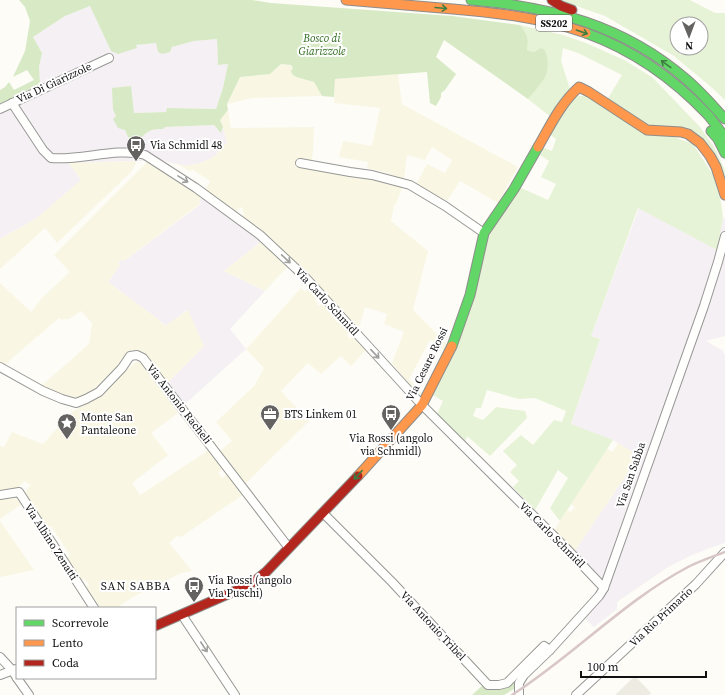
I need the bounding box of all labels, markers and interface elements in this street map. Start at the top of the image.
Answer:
one-way arrow [434,4,447,12]
road number: SS202 [536,15,572,31]
north arrow [669,16,709,56]
one-way arrow [576,29,589,36]
park label: Bosco di Giarizzole [299,31,346,59]
text: N [685,38,693,53]
street label: Via Di Giarizzole [14,59,94,107]
one-way arrow [661,60,672,68]
bus stop icon: Via Schmidl 48 [125,134,147,162]
place label: Via Schmidl 48 [150,138,222,153]
one-way arrow [177,176,189,184]
one-way arrow [281,254,291,264]
street label: Via Carlo Schmidl [292,265,362,339]
street label: Via Cesare Rossi [403,325,451,403]
one-way arrow [370,348,379,358]
street label: Via Antonio Racheli [143,361,215,447]
office icon: BTS Linkem 01 [259,403,281,431]
bus stop icon: Via Rossi (angolo via Schmidl) [380,403,402,431]
place label: BTS Linkem 01 [284,407,357,422]
place label: Monte San Pantaleone [81,410,136,438]
place icon: Monte San Pantaleone [56,412,78,440]
place label: Via Rossi (angolo via Schmidl) [349,431,433,459]
street label: Via San Sabba [613,440,649,510]
one-way arrow [354,470,363,480]
street label: Via Carlo Schmidl [516,499,588,571]
street label: Via Albino Zenatti [21,501,81,583]
place label: Via Rossi (angolo Via Puschi) [208,573,292,601]
bus stop icon: Via Rossi (angolo Via Puschi) [183,575,205,603]
district label: SAN SABBA [101,578,171,594]
street label: Via Rio Primario [626,584,696,650]
street label: Via Antonio Tribel [397,588,469,664]
legend [16,607,156,679]
text: Scorrevole [52,615,109,631]
text: Lento [52,635,83,651]
one-way arrow [200,641,208,652]
scale bar [581,653,706,679]
text: Coda [52,655,80,671]
text: 100 m [587,659,619,675]

